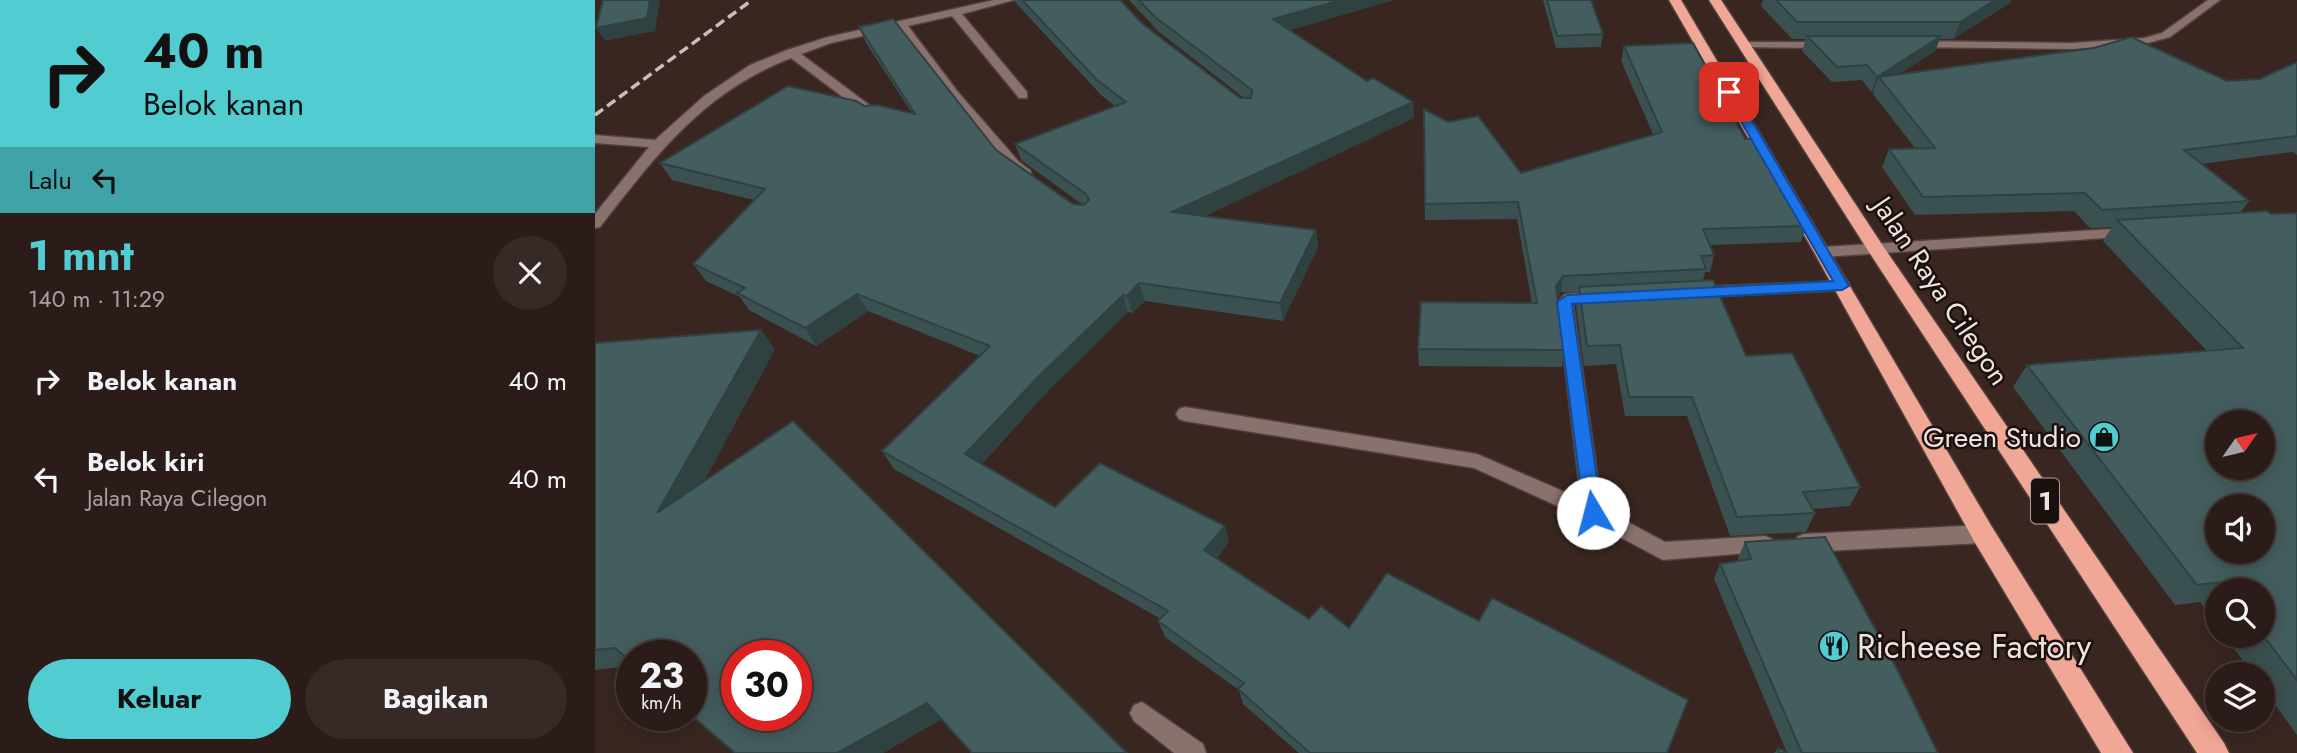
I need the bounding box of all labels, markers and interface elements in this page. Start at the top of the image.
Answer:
text: 40 m [143,16,265,86]
icon: right [28,28,119,119]
pin [1699,62,1759,122]
icon: arrive [1710,73,1748,111]
text: Belok kanan [143,81,304,127]
text: Lalu [28,161,72,199]
icon: left [86,161,124,199]
street label: Jalan Raya Cilegon [1860,185,2019,394]
text: 1 mnt [28,225,134,286]
button: close [493,236,567,310]
text: 140 m · 11:29 [28,282,165,316]
icon: right [28,362,66,400]
text: Belok kanan [87,362,237,400]
text: 40 m [508,362,567,400]
north arrow [2205,410,2275,480]
map controls [2205,410,2275,732]
place label: Green Studio [1923,417,2081,458]
shop icon: Green Studio [2087,420,2121,454]
text: Belok kiri [87,443,204,481]
icon: left [28,460,66,498]
text: 40 m [508,460,567,498]
position arrow [1556,476,1630,550]
road number: 1 [2031,478,2059,524]
text: Jalan Raya Cilegon [87,481,267,515]
button: sound [2205,494,2275,564]
button: search [2205,578,2275,648]
place label: Richeese Factory [1857,623,2092,670]
restaurant icon: Richeese Factory [1817,629,1851,663]
speed limit sign: 30 [721,640,812,731]
text: 23 [639,651,684,701]
button: Keluar [28,659,291,739]
button: Bagikan [305,659,567,739]
button: layers [2205,662,2275,732]
text: km/h [641,690,682,716]

